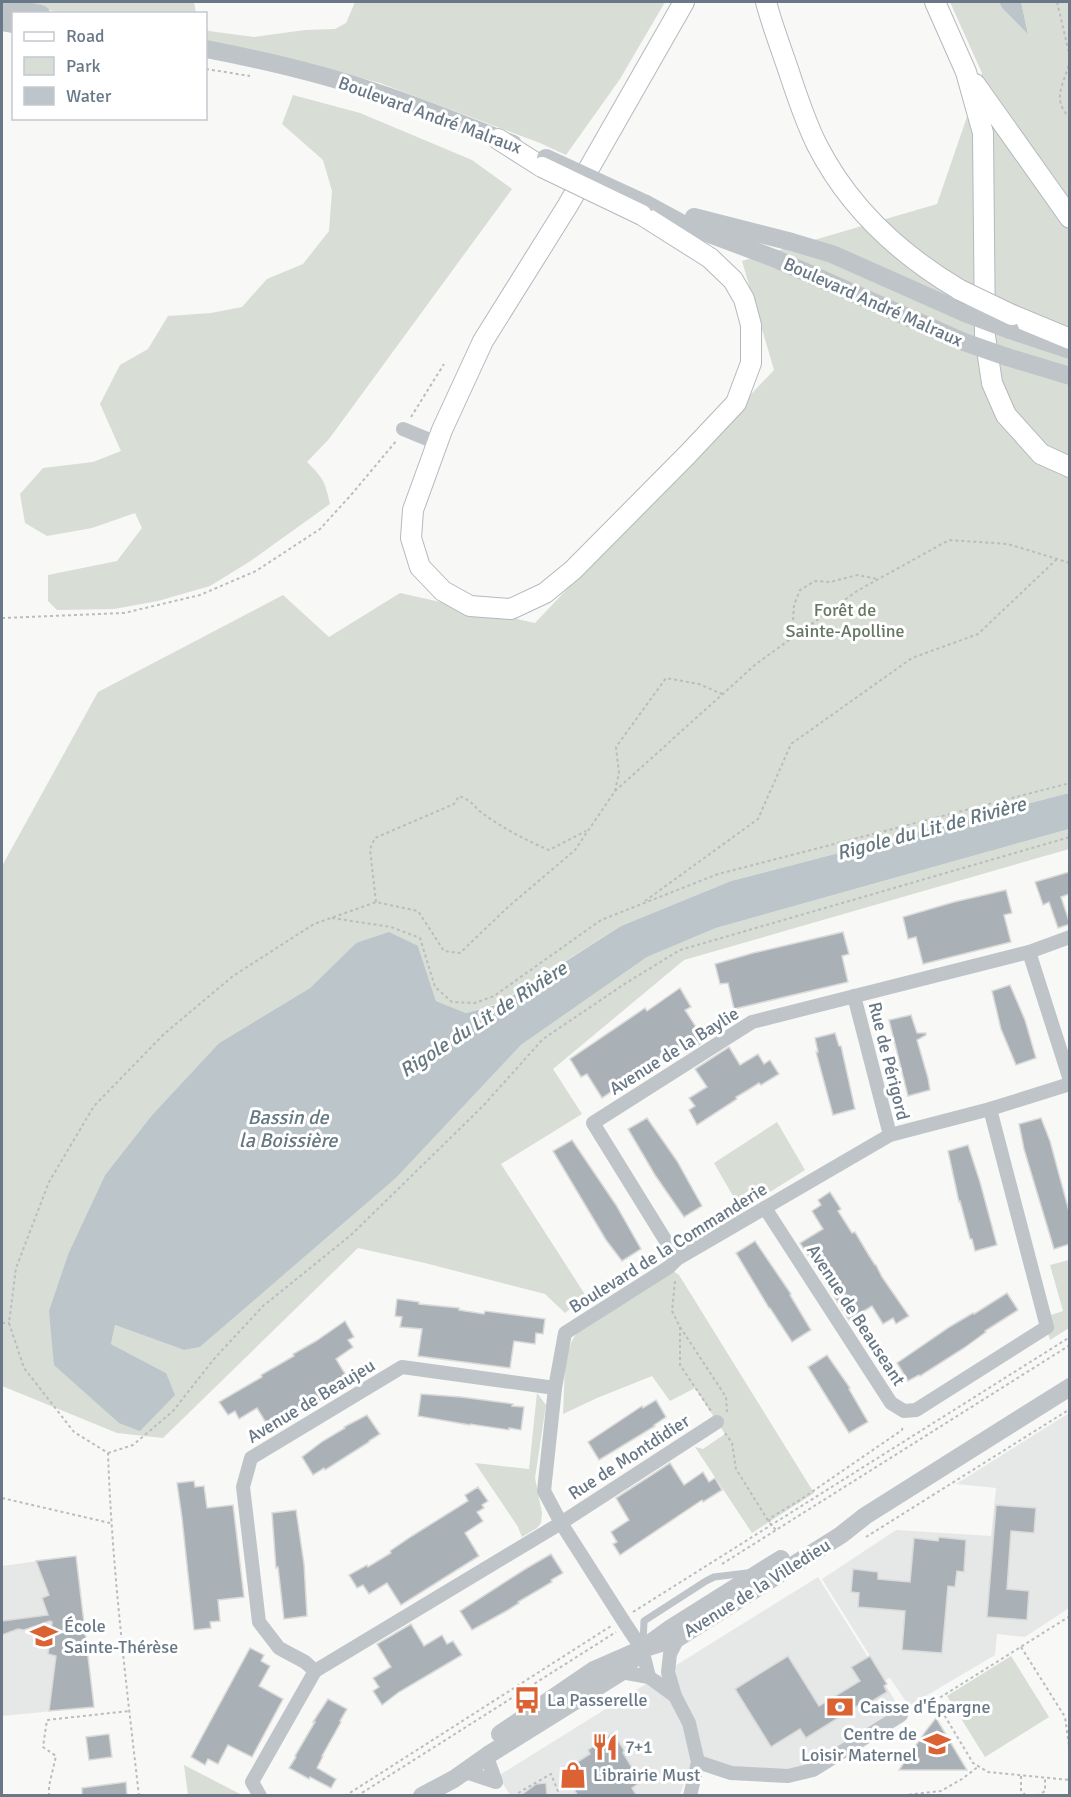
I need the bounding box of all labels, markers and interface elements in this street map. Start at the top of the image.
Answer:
legend [12,12,207,120]
text: Road [66,25,105,47]
text: Park [66,55,101,77]
street label: Boulevard André Malraux [335,72,525,159]
text: Water [66,85,112,107]
street label: Boulevard André Malraux [780,253,967,352]
park label: Forêt de Sainte-Apolline [785,599,905,642]
water label: Rigole du Lit de Rivière [834,791,1029,866]
water label: Rigole du Lit de Rivière [395,955,573,1083]
street label: Rue de Périgord [864,1000,914,1122]
street label: Avenue de la Baylie [605,1002,743,1100]
water label: Bassin de la Boissière [239,1105,338,1153]
street label: Boulevard de la Commanderie [565,1178,771,1318]
street label: Avenue de Beauseant [802,1240,910,1390]
street label: Avenue de Beaujeu [243,1354,379,1448]
street label: Rue de Montdidier [564,1409,694,1504]
street label: Avenue de la Villedieu [680,1534,834,1642]
place label: École Sainte-Thérèse [64,1615,178,1658]
school or university icon: École Sainte-Thérèse [29,1621,59,1651]
bus stop icon: La Passerelle [512,1685,542,1715]
place label: La Passerelle [547,1689,648,1711]
bank icon: Caisse d'Épargne [825,1692,855,1722]
place label: Caisse d'Épargne [860,1696,990,1718]
place label: Centre de Loisir Maternel [801,1723,917,1766]
school or university icon: Centre de Loisir Maternel [922,1729,952,1759]
restaurant icon: 7+1 [590,1732,620,1762]
place label: 7+1 [625,1736,653,1758]
shop icon: Librairie Must [558,1760,588,1790]
place label: Librairie Must [593,1764,700,1786]

